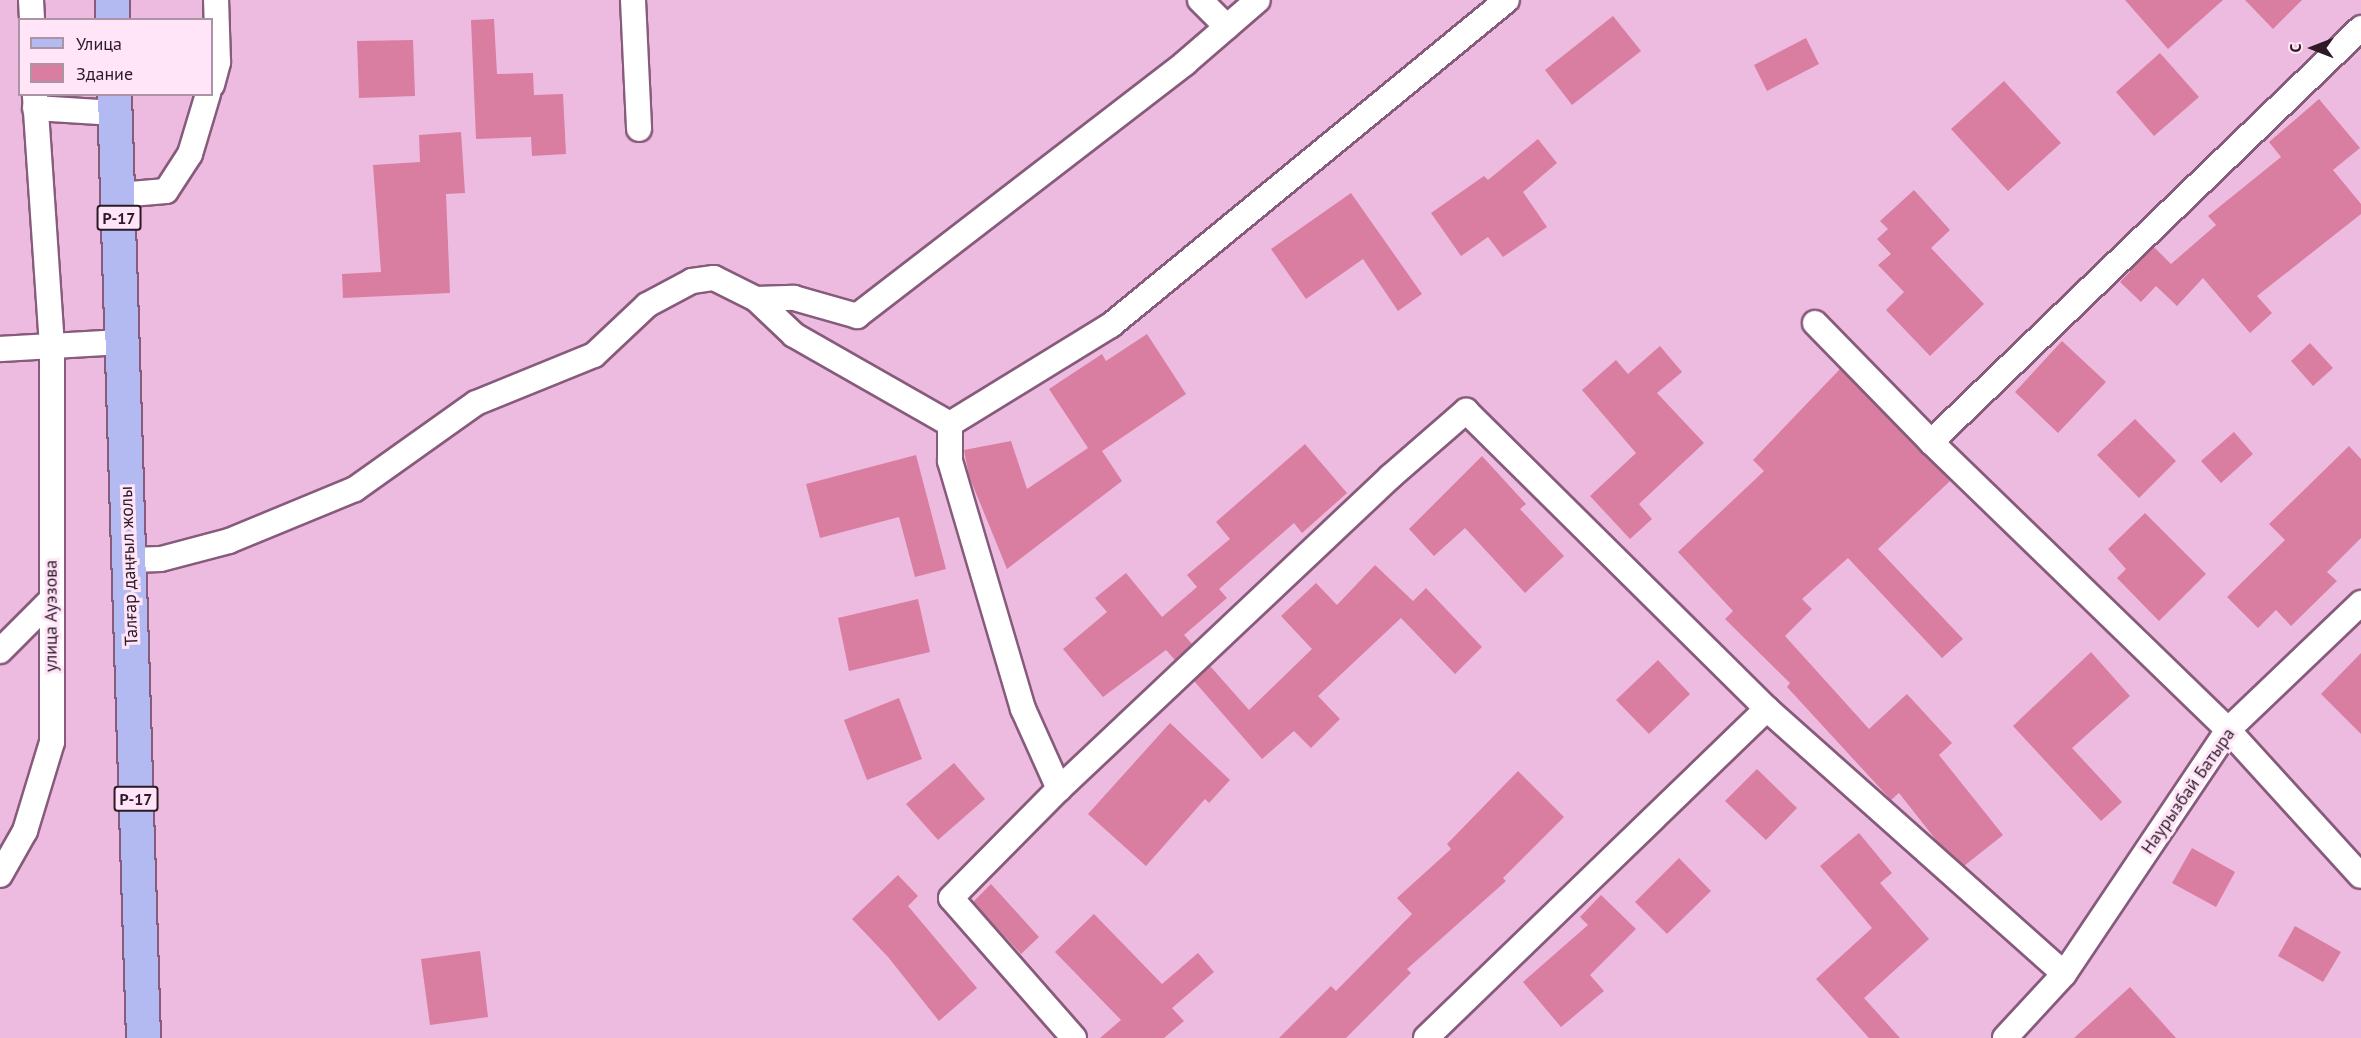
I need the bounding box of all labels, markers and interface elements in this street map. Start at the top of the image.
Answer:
legend [18,18,213,96]
north arrow [2283,18,2343,78]
text: Улица [76,32,122,55]
text: С [2285,44,2305,52]
text: Здание [76,62,133,85]
road number: P-17 [96,205,142,231]
street label: Талғар даңғыл жолы [115,486,143,646]
street label: улица Ауэзова [40,560,62,672]
street label: Наурызбай Батыра [2137,724,2239,858]
road number: P-17 [114,786,158,812]

